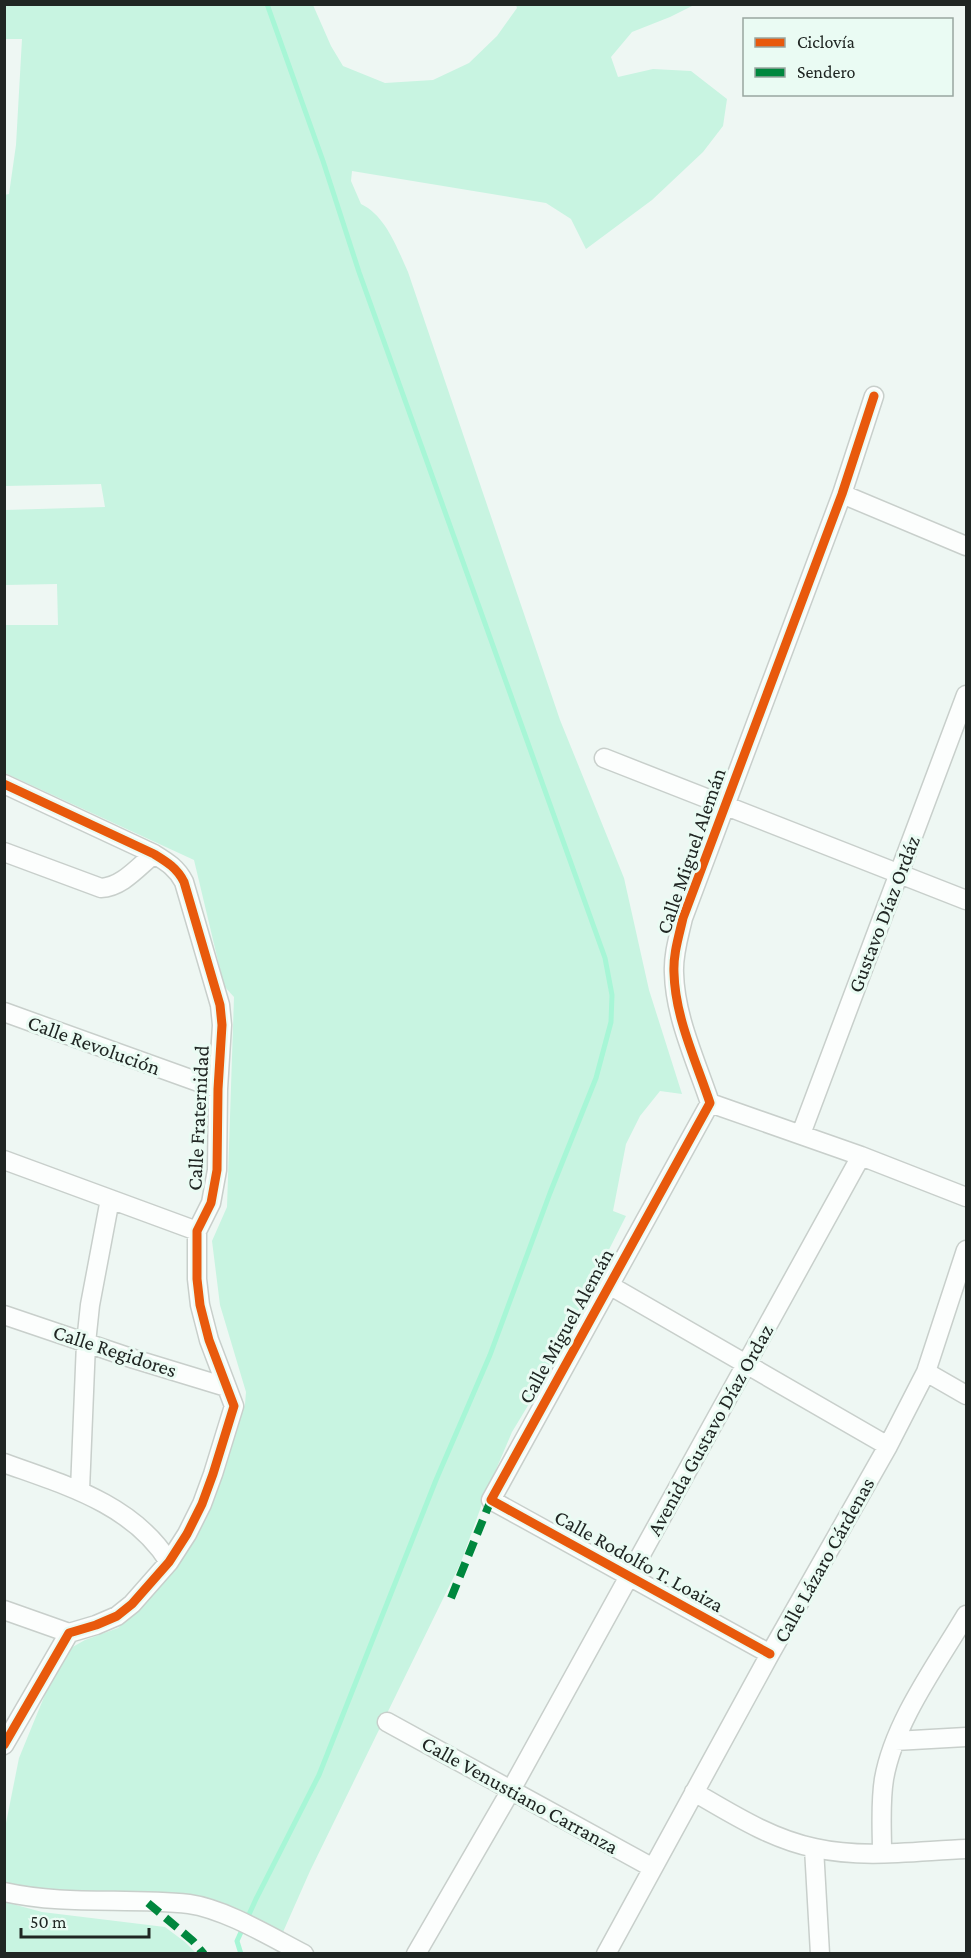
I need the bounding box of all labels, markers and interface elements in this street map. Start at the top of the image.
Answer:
legend [743,18,953,96]
text: Ciclovía [797,32,855,52]
text: Sendero [797,62,855,82]
street label: Calle Miguel Alemán [651,765,731,937]
street label: Gustavo Díaz Ordáz [843,832,925,996]
street label: Calle Revolución [24,1010,164,1080]
street label: Calle Fraternidad [182,1045,214,1191]
street label: Calle Miguel Alemán [513,1244,619,1408]
street label: Calle Regidores [50,1320,180,1382]
street label: Avenida Gustavo Díaz Ordaz [642,1320,778,1540]
street label: Calle Lázaro Cárdenas [769,1473,879,1647]
street label: Calle Rodolfo T. Loaiza [550,1505,728,1618]
street label: Calle Venustiano Carranza [417,1731,623,1859]
scale bar [21,1901,148,1939]
text: 50 m [30,1912,67,1932]

